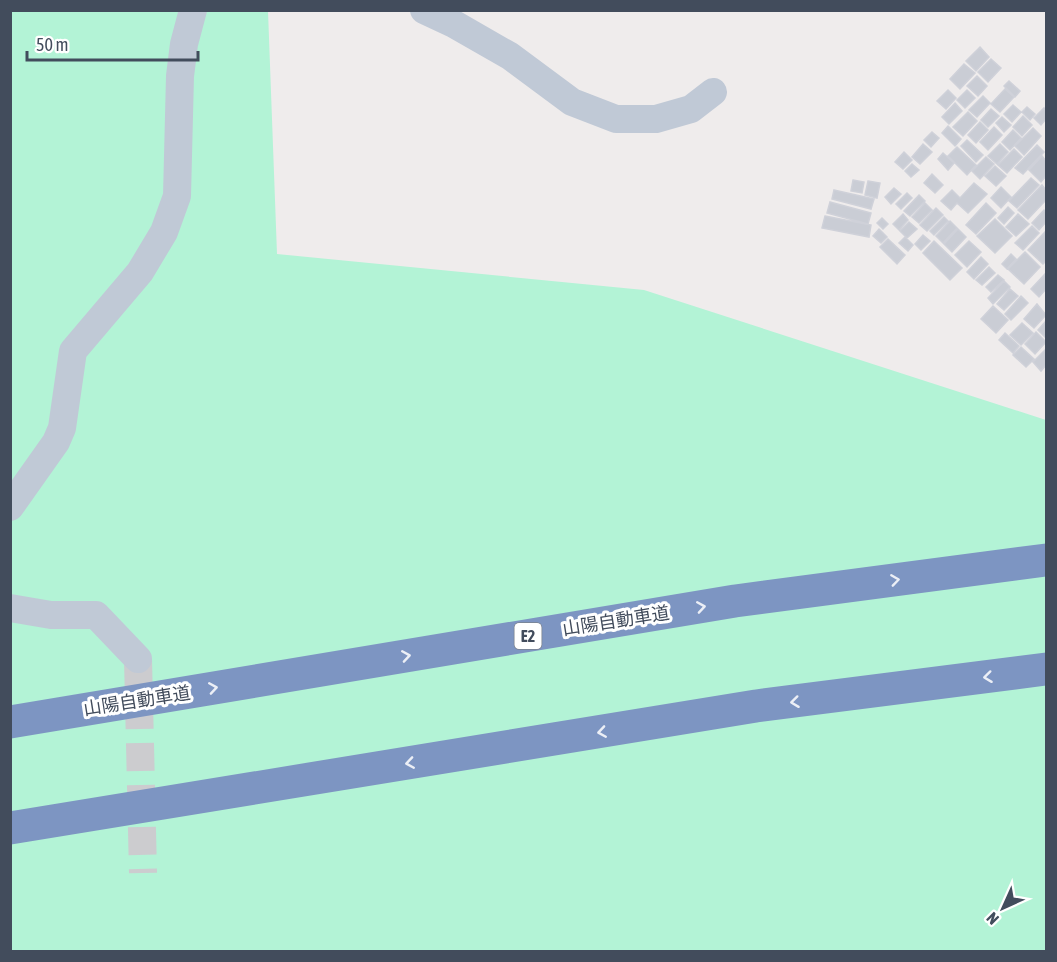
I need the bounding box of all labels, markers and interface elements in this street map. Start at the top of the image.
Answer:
scale bar [27,24,198,62]
text: 50 m [36,34,68,55]
one-way arrow [890,574,899,587]
one-way arrow [697,601,706,613]
street label: 山陽自動車道 [561,602,671,639]
road number: E2 [514,623,542,649]
one-way arrow [400,650,410,663]
one-way arrow [984,670,993,682]
street label: 山陽自動車道 [82,682,192,719]
one-way arrow [209,683,218,695]
one-way arrow [790,695,800,707]
one-way arrow [598,725,607,737]
one-way arrow [405,756,415,769]
north arrow [973,878,1033,938]
text: N [983,909,1002,928]

